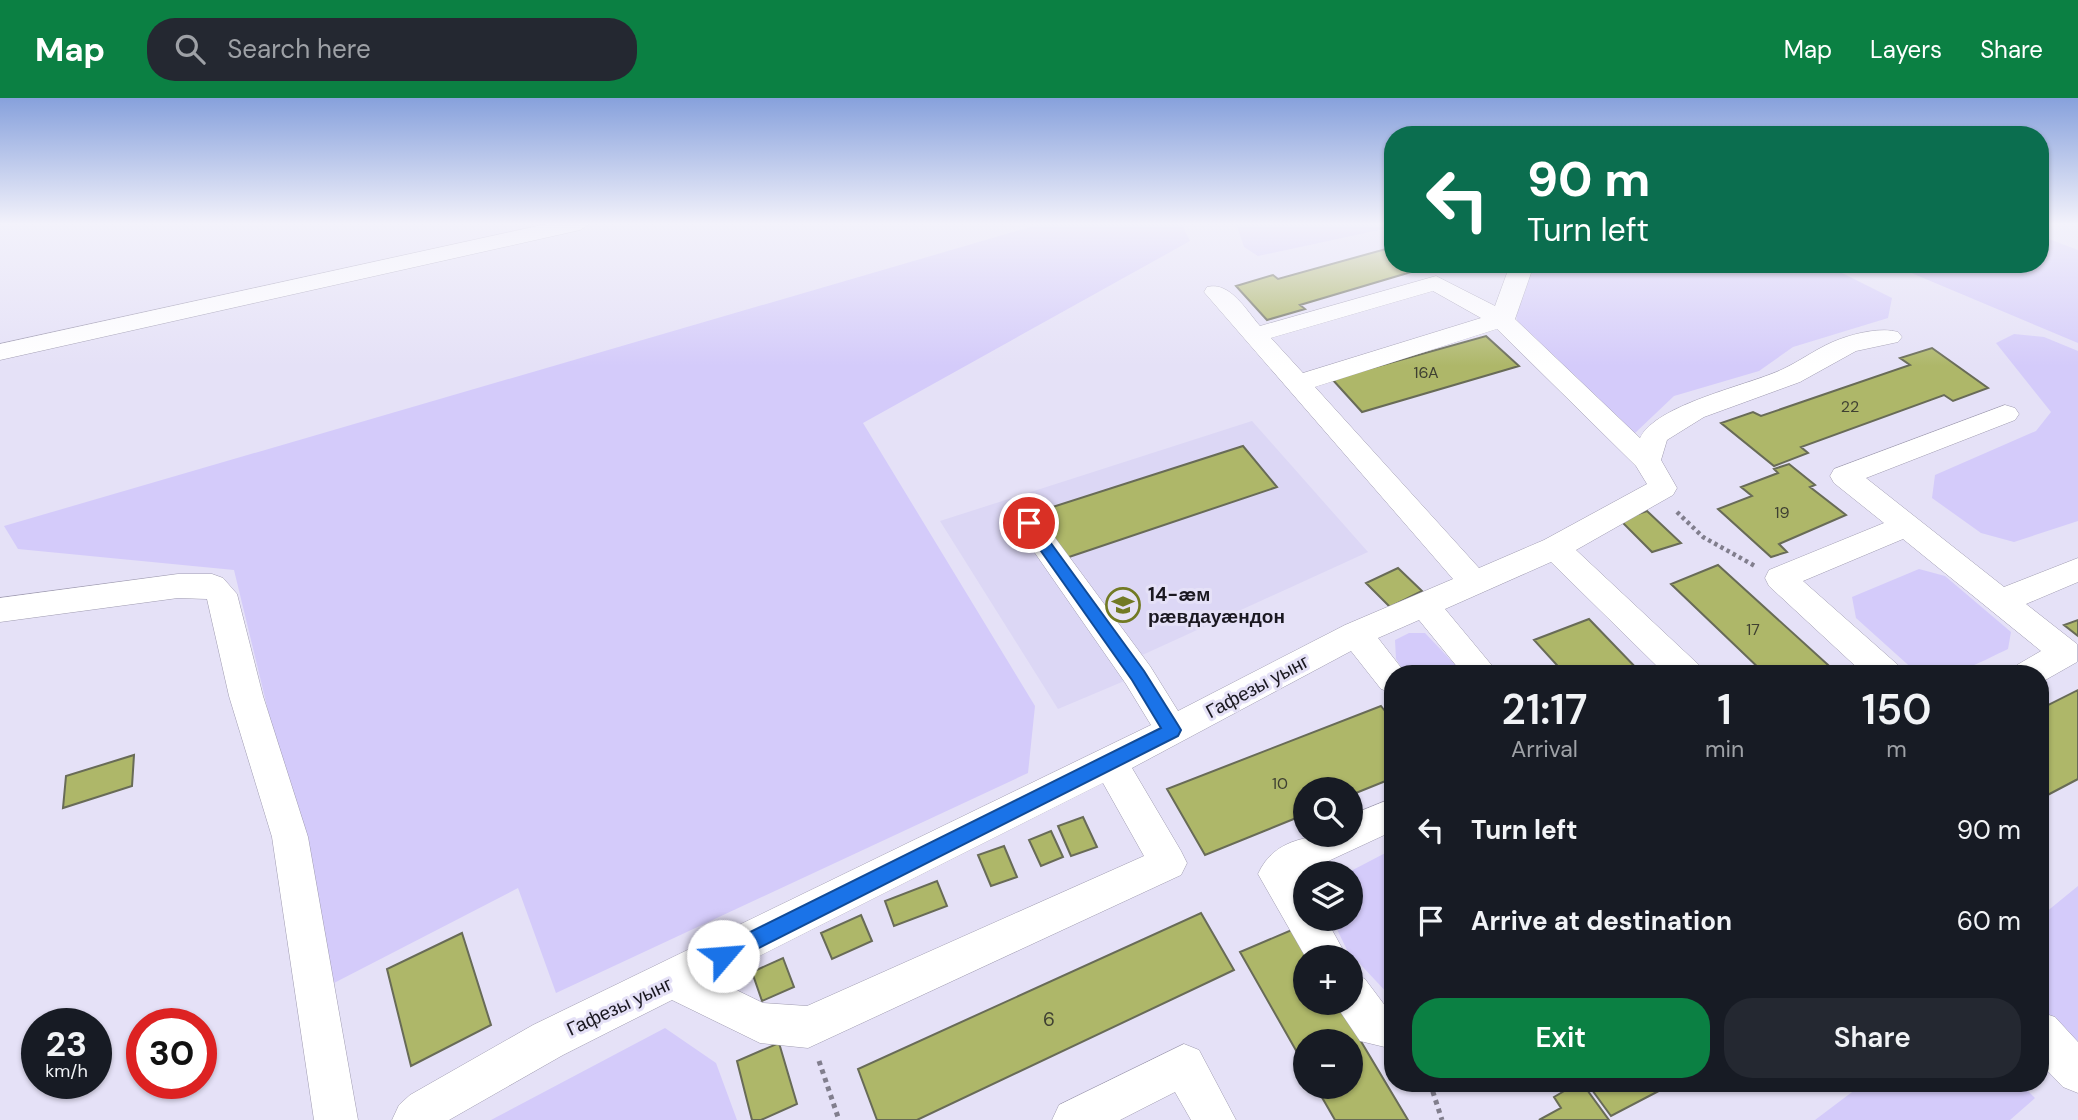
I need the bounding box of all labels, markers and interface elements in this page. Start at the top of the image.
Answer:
search box [147,18,637,81]
text: Map [35,28,105,71]
icon: search [171,30,209,68]
text: Search here [227,32,371,66]
text: Map [1784,34,1832,65]
text: Layers [1870,34,1942,65]
text: Share [1980,34,2043,65]
text: 90 m [1527,147,1650,211]
icon: left [1412,154,1503,245]
text: Turn left [1527,209,1649,251]
house number: 16A [1413,362,1439,383]
house number: 22 [1841,396,1859,417]
pin [999,493,1059,553]
house number: 19 [1774,502,1790,523]
icon: arrive [1010,504,1048,542]
place label: 14-æм рӕвдауӕндон [1148,582,1285,629]
school or university icon: 14-æм рӕвдауӕндон [1104,586,1142,624]
house number: 17 [1746,619,1760,640]
street label: Гафезы уынг [1201,649,1313,724]
text: 21:17 [1501,682,1587,737]
text: 1 [1717,682,1732,737]
text: 150 [1862,682,1932,737]
text: Arrival [1511,734,1578,764]
text: min [1705,734,1744,764]
text: m [1886,734,1907,764]
house number: 10 [1272,773,1288,794]
map controls [1293,777,1363,1099]
button: search [1293,777,1363,847]
icon: left [1412,811,1450,849]
text: Turn left [1471,813,1578,847]
text: 90 m [1957,813,2021,847]
button: layers [1293,861,1363,931]
icon: arrive [1412,902,1450,940]
text: Arrive at destination [1471,904,1732,938]
text: 60 m [1957,904,2021,938]
position arrow [686,919,760,993]
button: + [1293,945,1363,1015]
street label: Гафезы уынг [562,971,676,1042]
button: Exit [1412,998,1710,1078]
button: Share [1724,998,2021,1078]
house number: 6 [1043,1007,1055,1032]
speed limit sign: 30 [126,1008,217,1099]
text: 23 [46,1021,87,1067]
button: − [1293,1029,1363,1099]
text: km/h [45,1059,88,1083]

